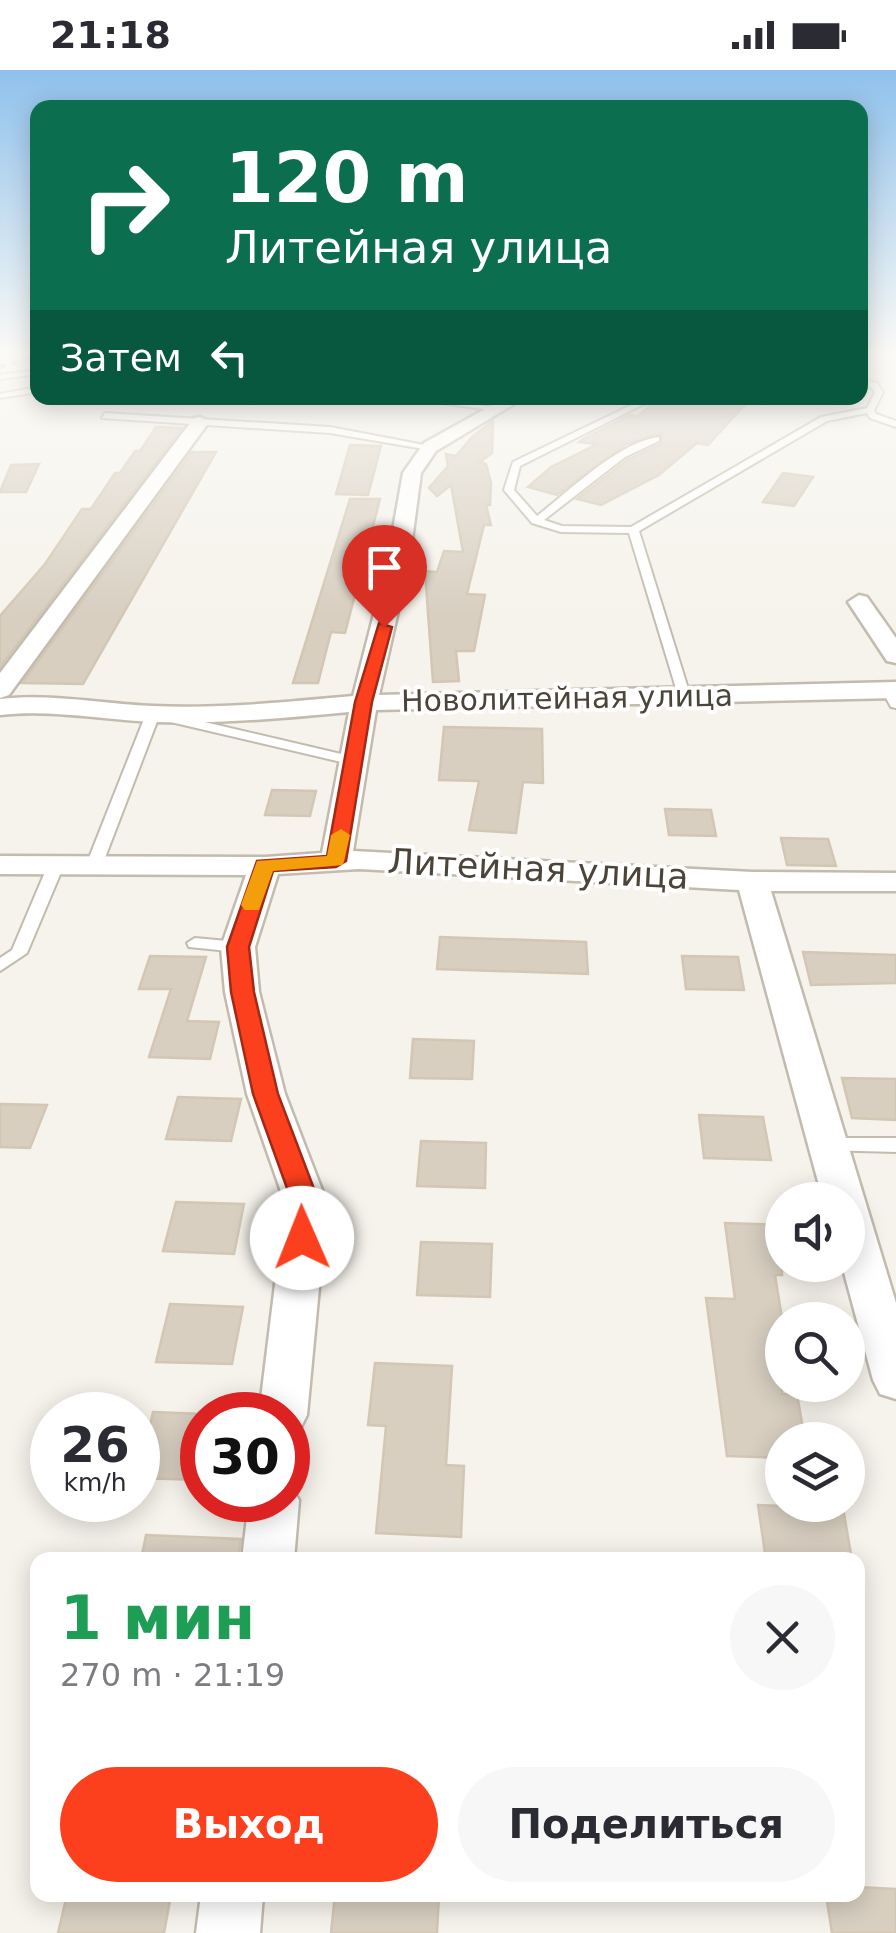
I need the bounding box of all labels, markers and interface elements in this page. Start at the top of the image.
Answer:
text: 21:18 [50,13,171,57]
text: 120 m [225,137,468,219]
icon: right [60,140,190,270]
text: Литейная улица [225,221,612,274]
icon: left [202,330,257,385]
text: Затем [60,336,182,380]
pin [342,525,427,628]
icon: arrive [357,540,412,595]
street label: Новолитейная улица [401,678,733,718]
street label: Литейная улица [386,841,690,897]
map controls [765,1182,865,1522]
button: sound [765,1182,865,1282]
position arrow [250,1186,354,1290]
button: search [765,1302,865,1402]
speed limit sign: 30 [180,1392,310,1522]
text: 26 [60,1416,130,1474]
button: layers [765,1422,865,1522]
text: km/h [63,1468,127,1497]
text: 1 мин [60,1583,255,1653]
button: close [730,1585,835,1690]
text: 270 m · 21:19 [60,1656,285,1694]
button: Выход [60,1767,438,1882]
button: Поделиться [458,1767,835,1882]

